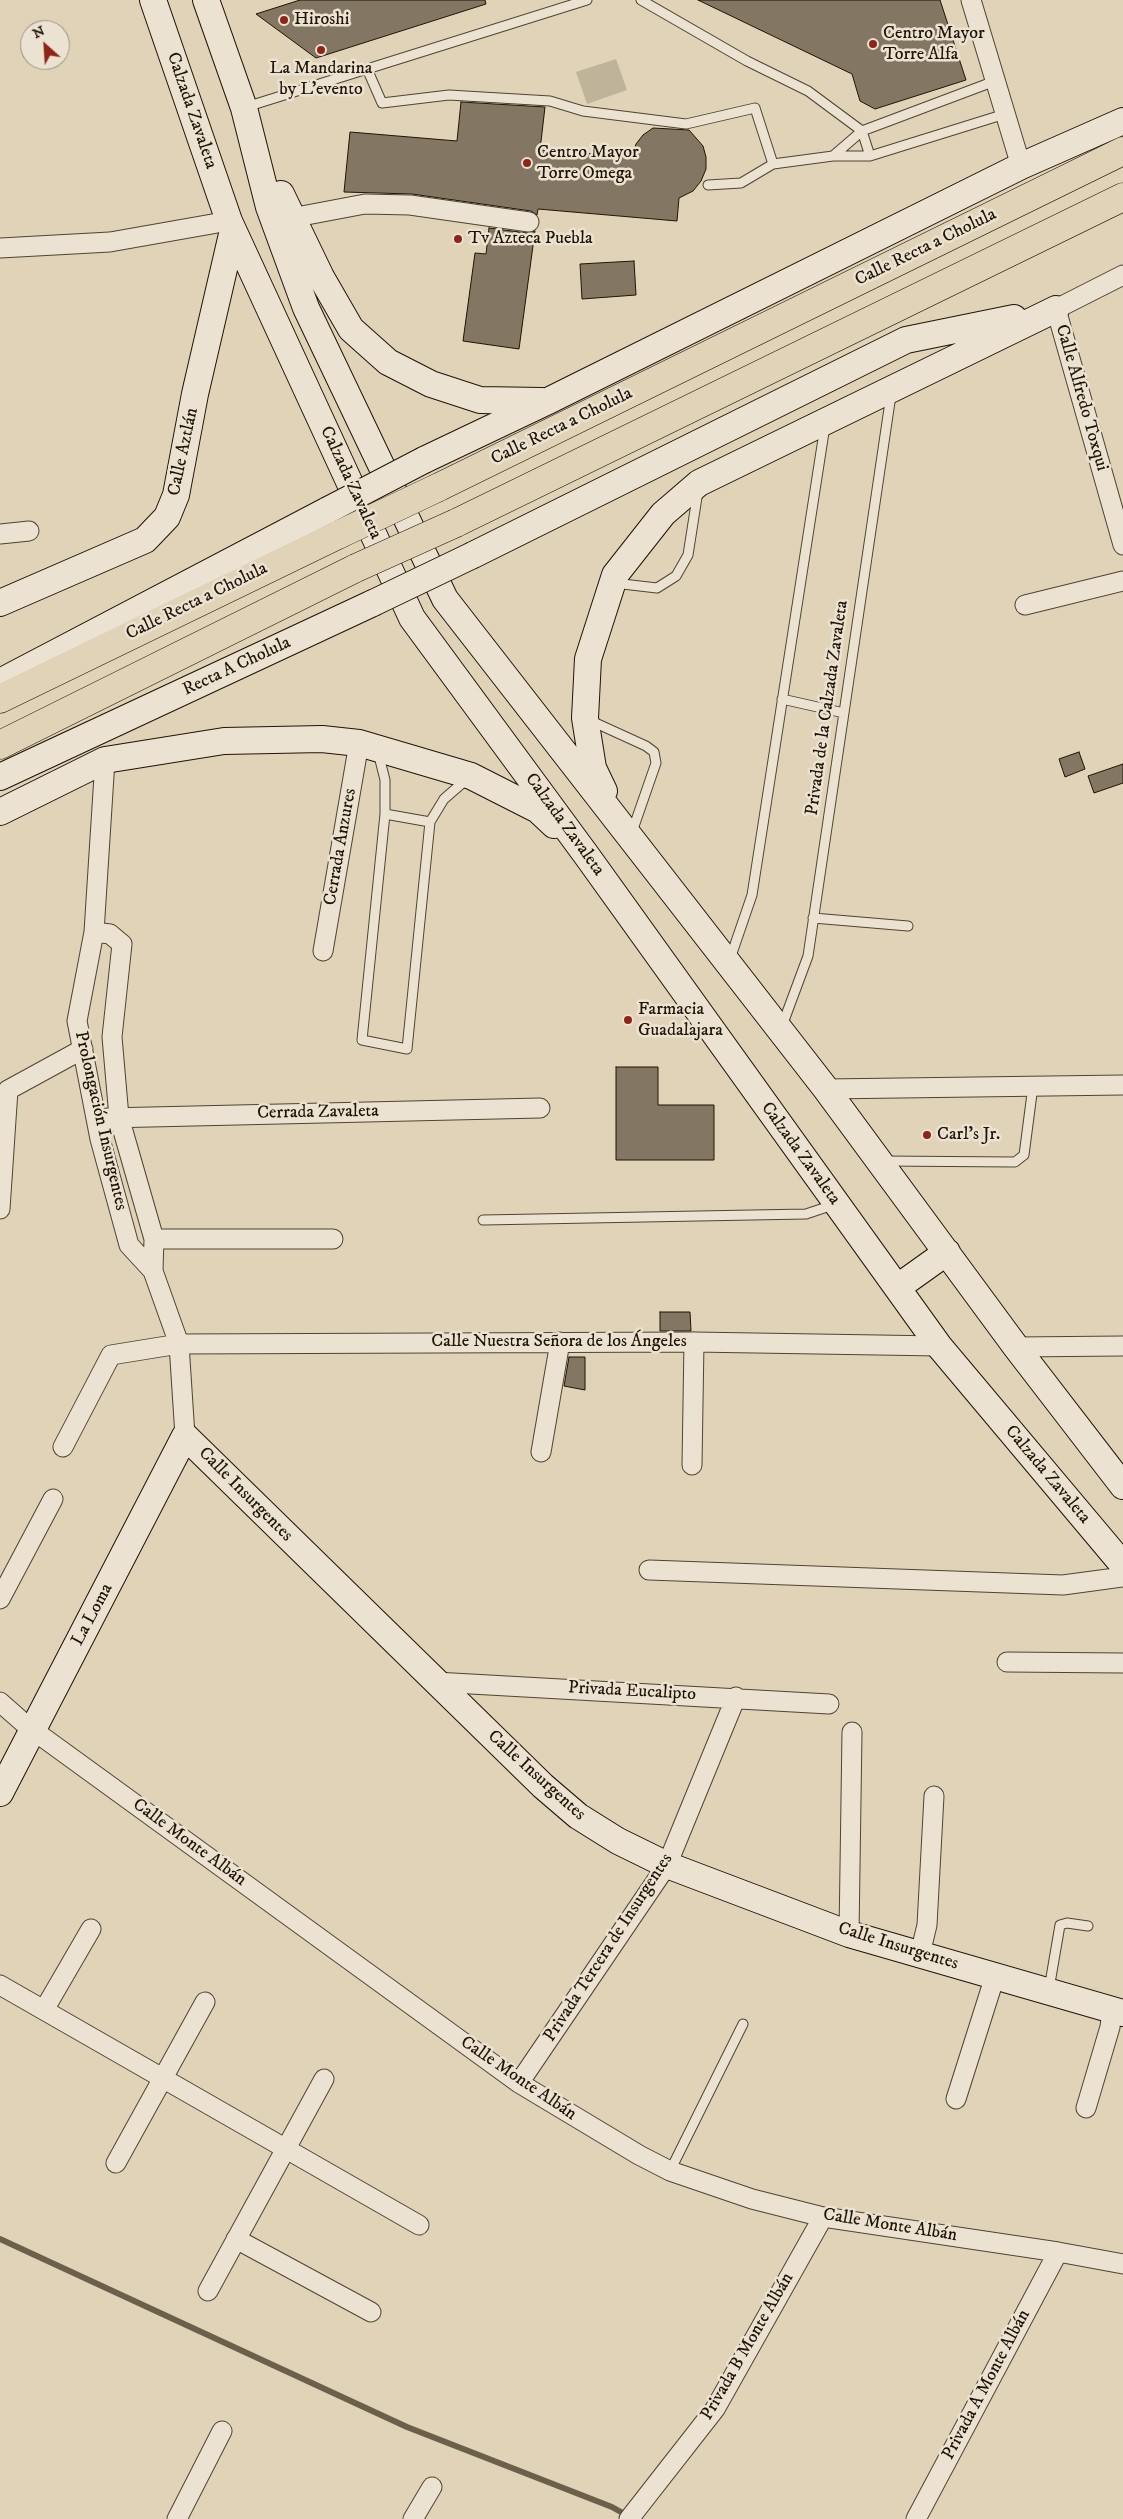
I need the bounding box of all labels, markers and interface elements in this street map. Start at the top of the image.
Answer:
place label: Hiroshi [294,9,349,31]
marker: Hiroshi [278,14,290,26]
north arrow [20,20,70,70]
text: N [30,22,48,43]
place label: Centro Mayor Torre Alfa [883,23,985,66]
marker: Centro Mayor Torre Alfa [867,38,879,50]
marker: La Mandarina by L'evento [315,44,327,56]
street label: Calzada Zavaleta [161,50,221,172]
place label: La Mandarina by L'evento [270,58,372,100]
place label: Centro Mayor Torre Omega [537,142,639,184]
marker: Centro Mayor Torre Omega [521,157,533,169]
street label: Calle Recta a Cholula [852,204,1000,292]
place label: Tv Azteca Puebla [468,228,593,250]
marker: Tv Azteca Puebla [452,233,464,245]
street label: Calle Alfredo Toxqui [1050,322,1112,474]
street label: Calle Recta a Cholula [488,383,636,471]
street label: Calle Aztlán [164,406,204,498]
street label: Calzada Zavaleta [314,423,386,543]
street label: Calle Recta a Cholula [123,558,271,646]
street label: Privada de la Calzada Zavaleta [802,599,854,817]
street label: Recta A Cholula [180,633,294,701]
street label: Calzada Zavaleta [519,769,609,881]
street label: Cerrada Anzures [320,787,362,907]
place label: Farmacia Guadalajara [638,999,723,1042]
marker: Farmacia Guadalajara [622,1014,634,1026]
street label: Prolongación Insurgentes [69,1029,131,1213]
street label: Calzada Zavaleta [755,1098,845,1210]
street label: Cerrada Zavaleta [257,1101,379,1125]
place label: Carl's Jr. [937,1124,1000,1146]
marker: Carl's Jr. [921,1129,933,1141]
street label: Calle Nuestra Señora de los Ángeles [431,1331,687,1353]
street label: Calzada Zavaleta [1000,1421,1094,1529]
street label: Calle Insurgentes [193,1443,297,1547]
street label: La Loma [68,1580,118,1650]
street label: Privada Eucalipto [567,1678,697,1706]
street label: Calle Insurgentes [482,1726,590,1826]
street label: Calle Monte Albán [128,1794,250,1892]
street label: Privada Tercera de Insurgentes [540,1850,678,2046]
street label: Calle Insurgentes [835,1918,961,1976]
street label: Calle Monte Albán [456,2032,580,2126]
street label: Calle Monte Albán [821,2205,959,2247]
street label: Privada B Monte Albán [697,2269,799,2425]
street label: Privada A Monte Albán [938,2306,1036,2464]

